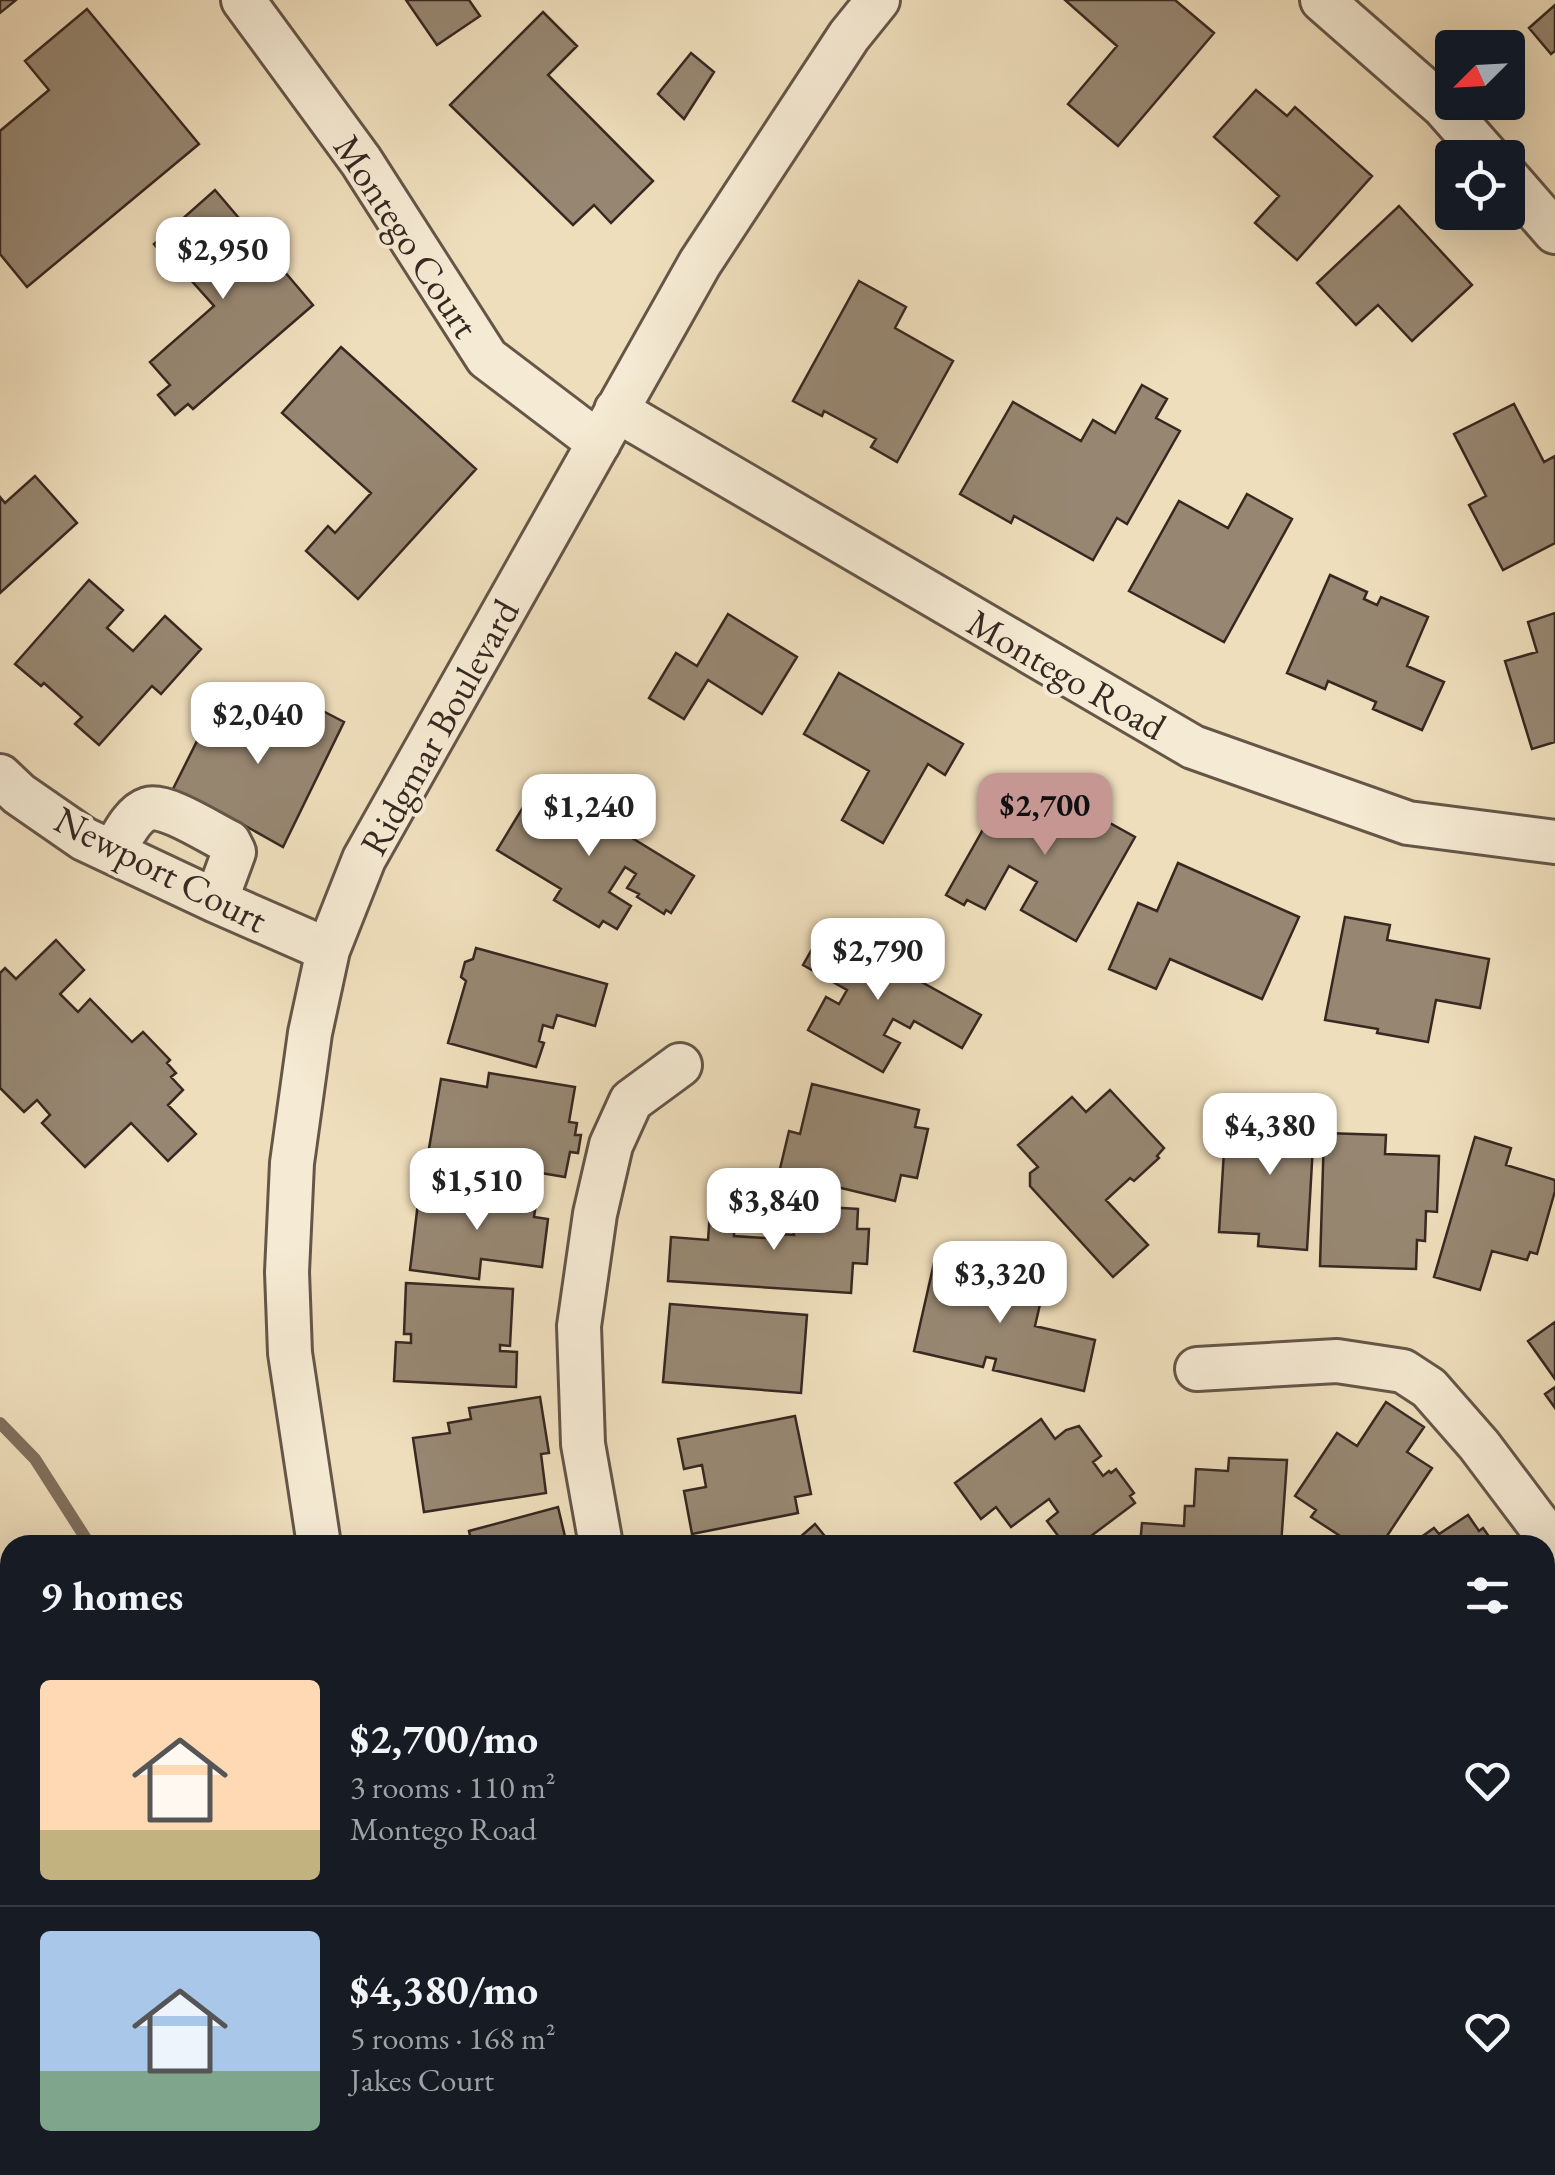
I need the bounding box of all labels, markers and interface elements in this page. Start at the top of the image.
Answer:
north arrow [1435,30,1525,120]
map controls [1435,30,1525,230]
street label: Montego Court [323,125,491,347]
button: locate [1435,140,1525,230]
pin: $2,950 [142,217,304,302]
text: $2,950 [178,228,268,270]
street label: Ridgmar Boulevard [348,590,530,864]
street label: Montego Road [959,597,1176,751]
pin: $2,040 [177,682,339,767]
text: $2,040 [213,693,303,735]
pin: $2,700 [964,773,1126,858]
pin: $1,240 [508,774,670,859]
text: $2,700 [1000,784,1090,826]
text: $1,240 [544,785,634,827]
street label: Newport Court [46,794,276,944]
pin: $2,790 [797,918,959,1003]
text: $2,790 [833,929,923,971]
pin: $4,380 [1189,1093,1351,1178]
text: $4,380 [1225,1104,1315,1146]
pin: $1,510 [396,1148,558,1233]
text: $1,510 [432,1159,522,1201]
pin: $3,840 [693,1168,855,1253]
text: $3,840 [729,1179,819,1221]
pin: $3,320 [919,1241,1081,1326]
text: $3,320 [955,1252,1045,1294]
text: 9 homes [40,1568,183,1623]
icon: filters [1460,1568,1515,1623]
text: $2,700/mo [350,1711,538,1766]
icon: home [120,1720,240,1840]
icon: heart [1460,1753,1515,1808]
text: 3 rooms · 110 m² [350,1766,556,1808]
text: Montego Road [350,1808,537,1850]
text: $4,380/mo [350,1962,538,2017]
icon: home [120,1971,240,2091]
icon: heart [1460,2004,1515,2059]
text: 5 rooms · 168 m² [350,2017,556,2059]
text: Jakes Court [350,2059,494,2101]

